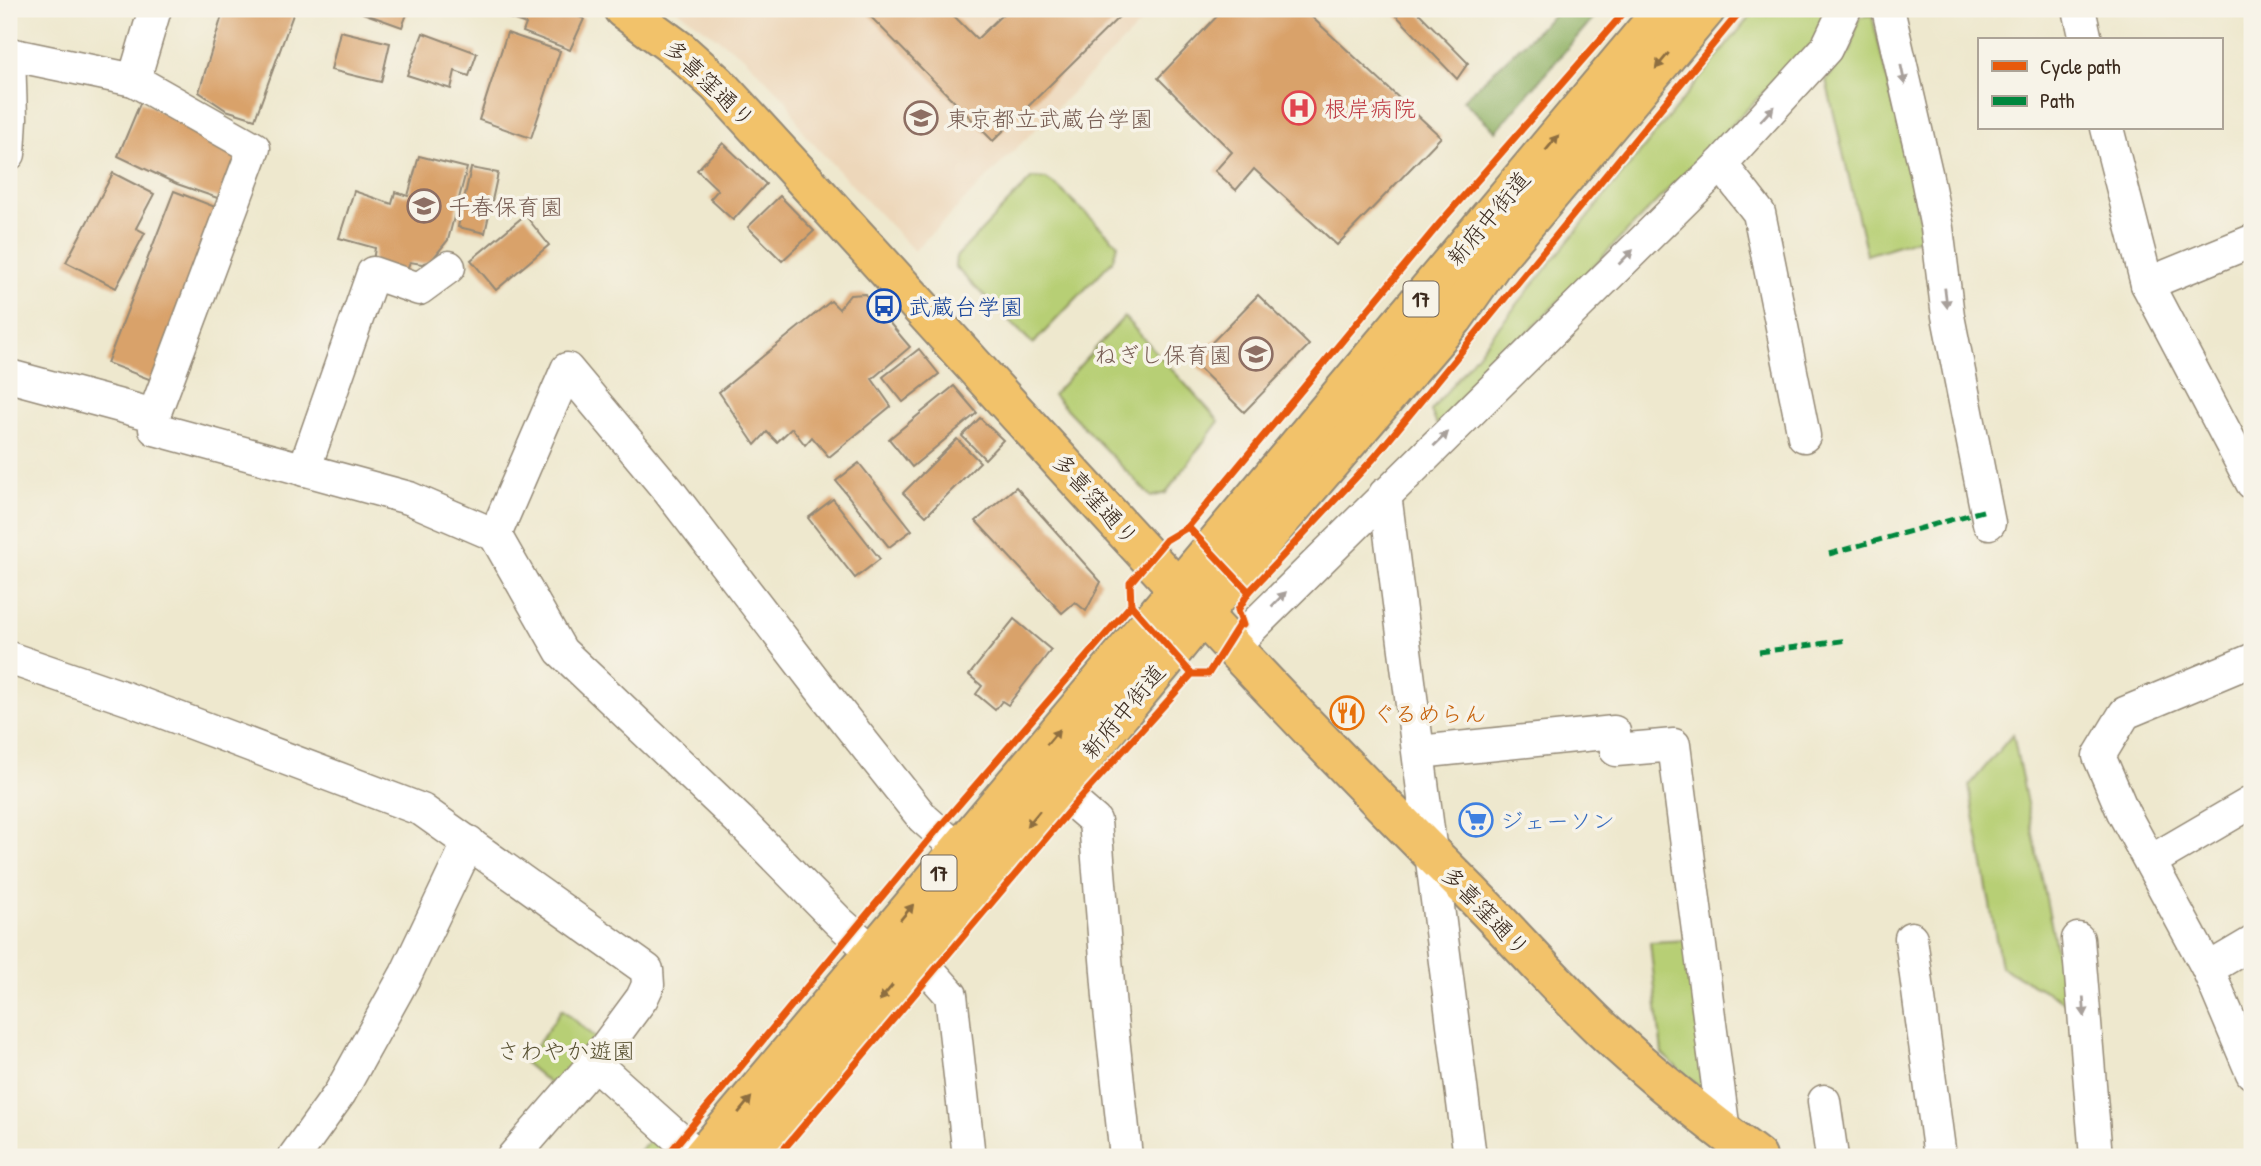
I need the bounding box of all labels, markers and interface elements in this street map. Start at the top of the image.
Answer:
street label: 多喜窪通り [658,32,762,134]
legend [1978,38,2222,130]
one-way arrow [1654,52,1670,70]
text: Cycle path [2040,52,2121,81]
one-way arrow [1897,64,1908,86]
text: Path [2040,86,2075,115]
hospital icon: 根岸病院 [1280,89,1318,127]
place label: 根岸病院 [1324,93,1416,124]
school or university icon: 東京都立武蔵台学園 [902,99,940,137]
place label: 東京都立武蔵台学園 [946,103,1153,134]
one-way arrow [1759,105,1774,122]
one-way arrow [1544,134,1559,151]
street label: 新府中街道 [1439,164,1537,272]
school or university icon: 千春保育園 [405,187,443,225]
place label: 千春保育園 [448,191,563,222]
one-way arrow [1617,249,1634,265]
road number: 17 [1404,282,1438,316]
bus stop icon: 武蔵台学園 [865,287,903,325]
one-way arrow [1940,288,1951,310]
place label: 武蔵台学園 [908,291,1023,322]
school or university icon: ねぎし保育園 [1237,335,1275,373]
place label: ねぎし保育園 [1094,339,1232,370]
one-way arrow [1432,432,1449,448]
street label: 多喜窪通り [1046,446,1146,552]
one-way arrow [1270,590,1287,607]
street label: 新府中街道 [1074,657,1172,765]
restaurant icon: ぐるめらん [1328,694,1366,732]
place label: ぐるめらん [1372,698,1487,729]
one-way arrow [1045,729,1060,746]
supermarket icon: ジェーソン [1457,801,1495,839]
place label: ジェーソン [1500,805,1615,836]
one-way arrow [1025,810,1040,828]
road number: 17 [922,856,956,890]
street label: 多喜窪通り [1435,859,1537,963]
one-way arrow [899,903,914,920]
one-way arrow [879,984,894,1002]
one-way arrow [2079,997,2090,1019]
park label: さわやか遊園 [497,1035,635,1066]
one-way arrow [737,1096,752,1113]

